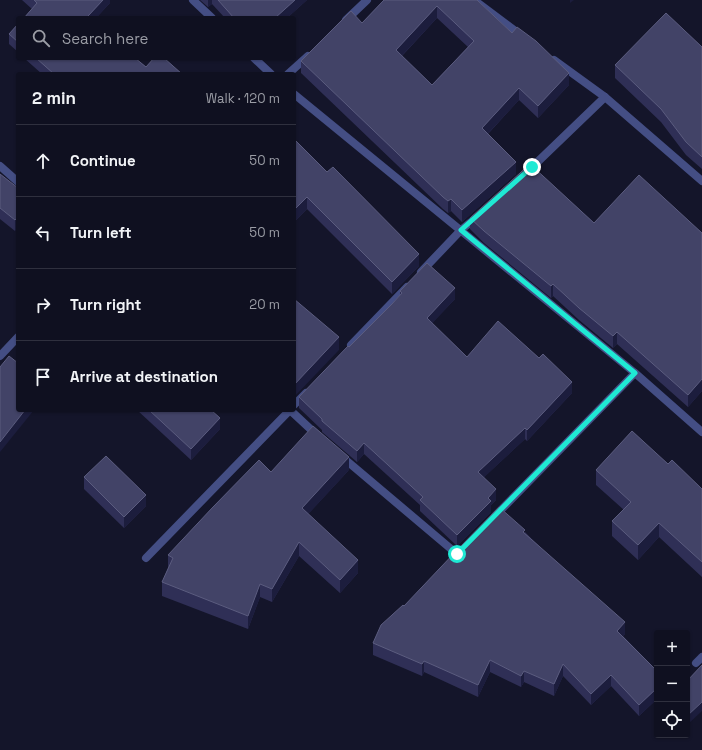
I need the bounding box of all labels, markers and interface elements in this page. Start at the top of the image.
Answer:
search box [16,16,296,60]
icon: search [30,27,52,49]
text: Search here [62,29,148,48]
text: 2 min [32,87,76,109]
text: Walk · 120 m [206,90,280,107]
icon: ahead [32,150,54,172]
text: Continue [70,151,136,170]
text: 50 m [249,152,280,169]
route end [523,158,541,176]
icon: left [32,222,54,244]
text: Turn left [70,223,132,242]
text: 50 m [249,224,280,241]
icon: right [32,294,54,316]
text: Turn right [70,295,141,314]
text: 20 m [249,296,280,313]
icon: arrive [32,366,54,388]
text: Arrive at destination [70,367,218,386]
route start [448,545,466,563]
map controls [654,630,690,738]
button: + [654,630,690,666]
button: − [654,666,690,702]
button: locate [654,702,690,738]

